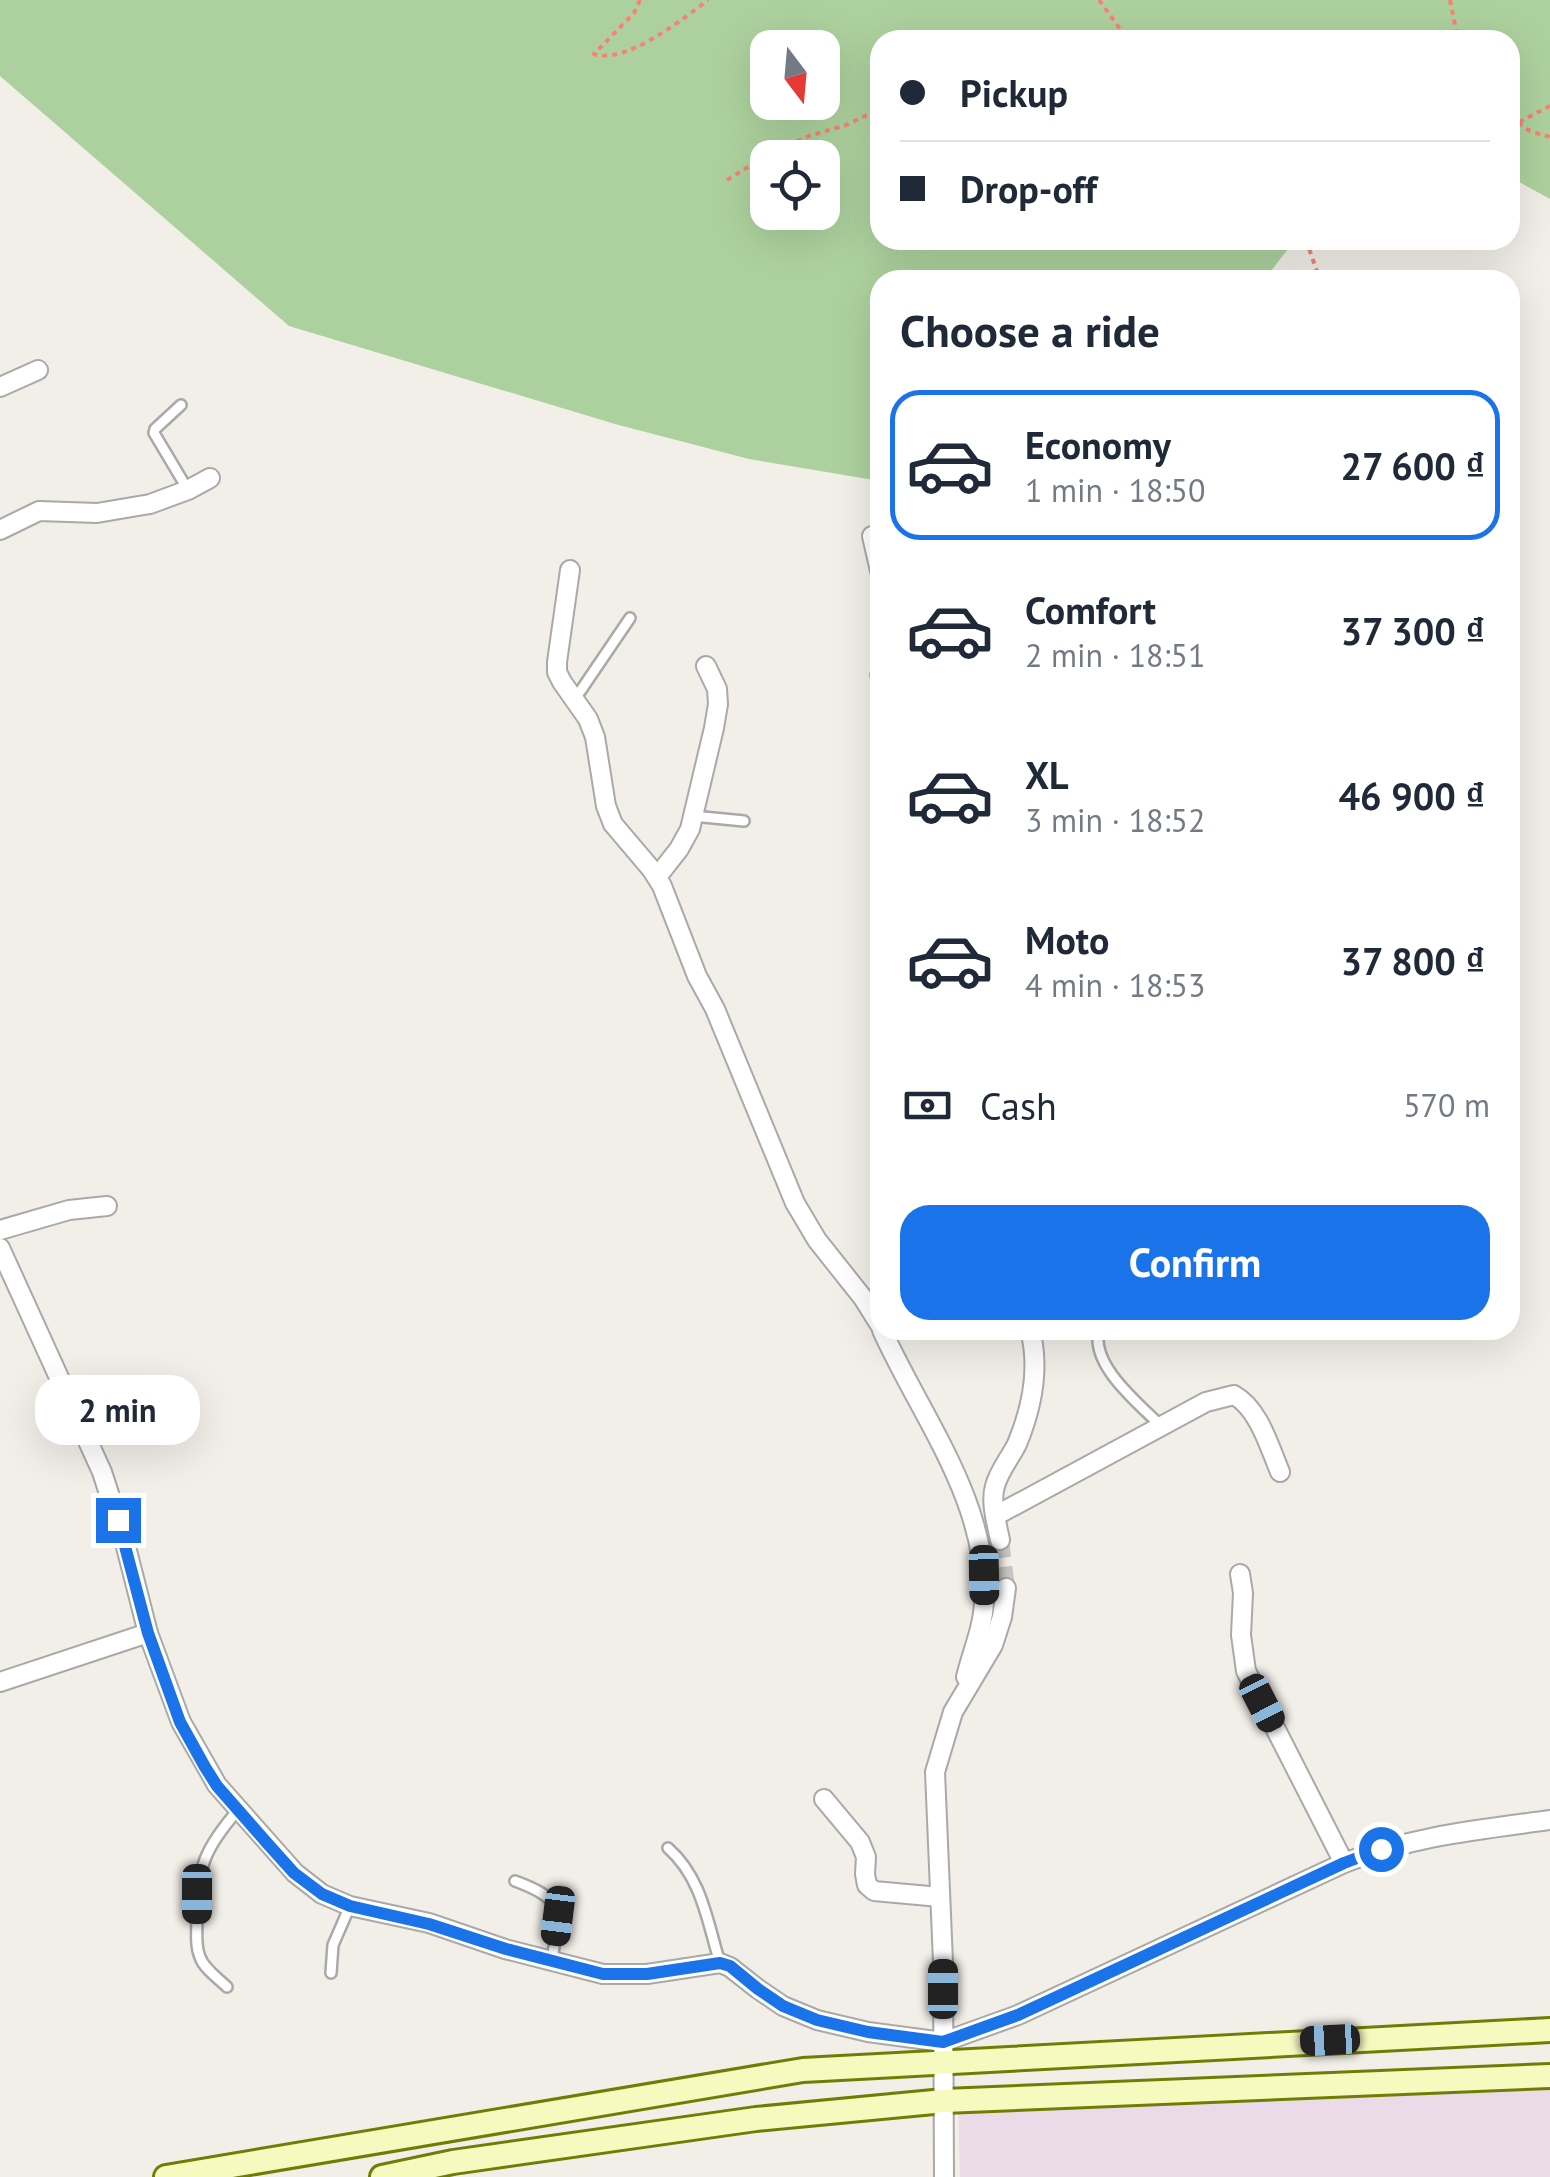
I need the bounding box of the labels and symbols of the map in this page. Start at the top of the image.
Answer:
north arrow [750,30,840,120]
callout: 2 min [36,1375,200,1445]
route end [96,1498,141,1543]
car [968,1545,1000,1605]
car [1235,1669,1289,1737]
route start [1359,1827,1404,1872]
car [182,1864,212,1924]
car [539,1884,577,1948]
car [928,1959,958,2019]
car [1299,2023,1361,2057]

